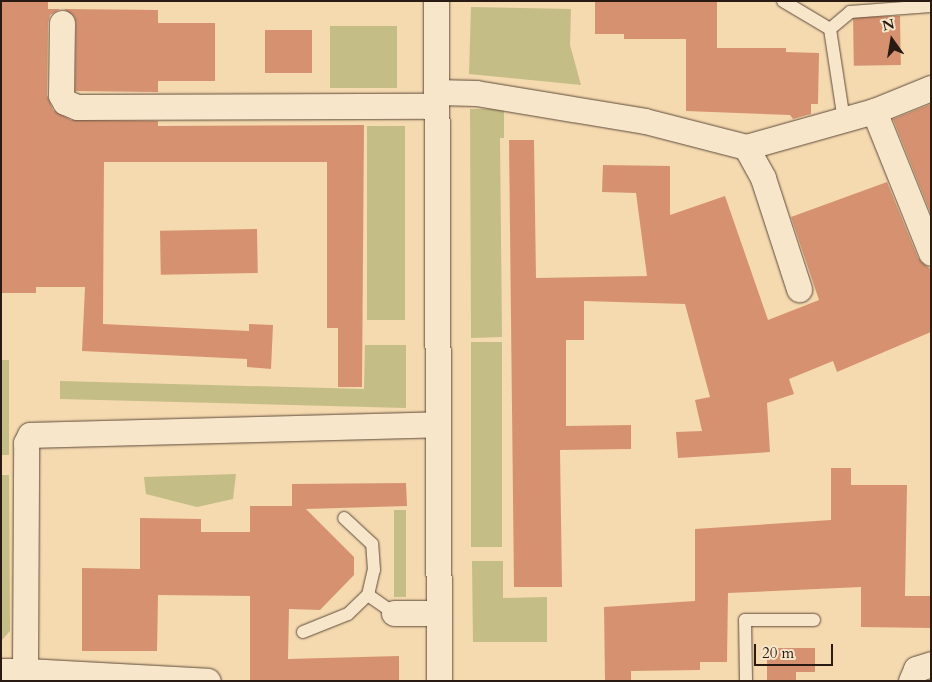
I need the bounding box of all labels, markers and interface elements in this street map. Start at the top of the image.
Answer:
text: N [880,14,897,36]
north arrow [867,15,917,65]
scale bar [757,634,836,666]
text: 20 m [762,643,794,663]

